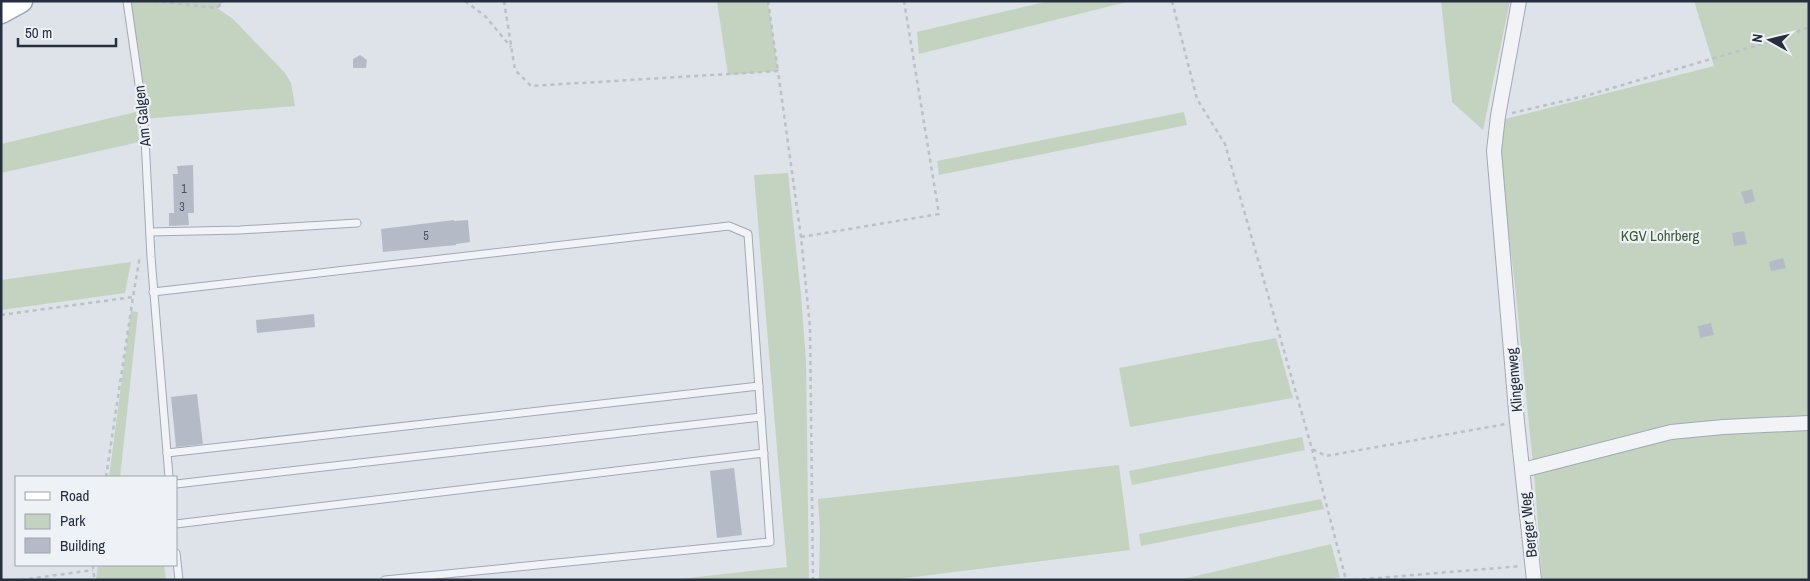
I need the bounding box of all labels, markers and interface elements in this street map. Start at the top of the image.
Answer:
scale bar [18,15,115,47]
north arrow [1745,15,1795,65]
text: 50 m [25,22,52,43]
text: N [1748,33,1767,44]
street label: Am Galgen [128,84,156,149]
house number: 1 [181,181,187,197]
house number: 3 [179,199,185,215]
park label: KGV Lohrberg [1621,225,1699,246]
house number: 5 [423,228,429,244]
street label: Klingenweg [1501,347,1527,413]
legend [15,476,178,566]
text: Road [60,485,89,506]
street label: Berger Weg [1514,491,1542,559]
text: Park [60,510,86,531]
text: Building [60,535,105,556]

